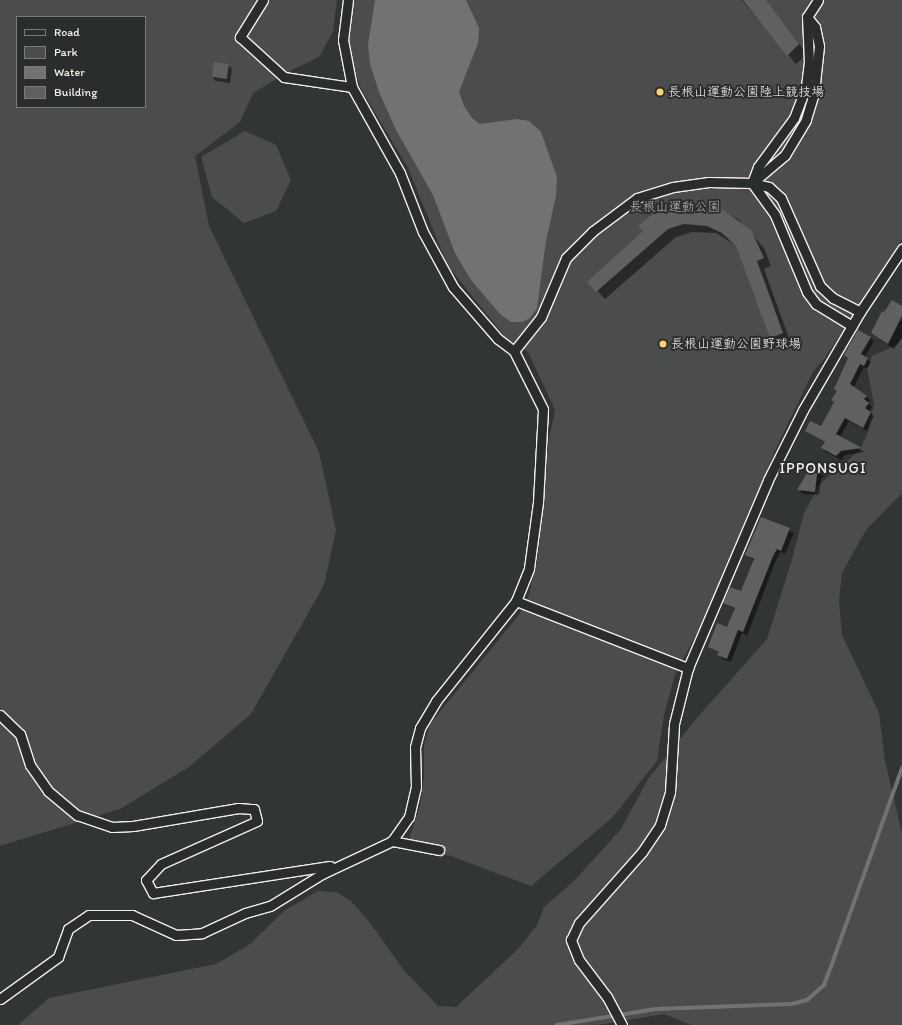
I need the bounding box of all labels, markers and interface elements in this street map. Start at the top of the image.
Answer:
legend [16,16,146,108]
text: Road [54,25,80,39]
text: Park [54,45,78,59]
text: Water [54,65,85,79]
place label: 長根山運動公園陸上競技場 [668,84,824,100]
text: Building [54,85,97,99]
marker: 長根山運動公園陸上競技場 [655,87,665,97]
park label: 長根山運動公園 [630,199,720,215]
place label: 長根山運動公園野球場 [671,336,801,352]
marker: 長根山運動公園野球場 [658,339,668,349]
district label: IPPONSUGI [780,460,866,478]

